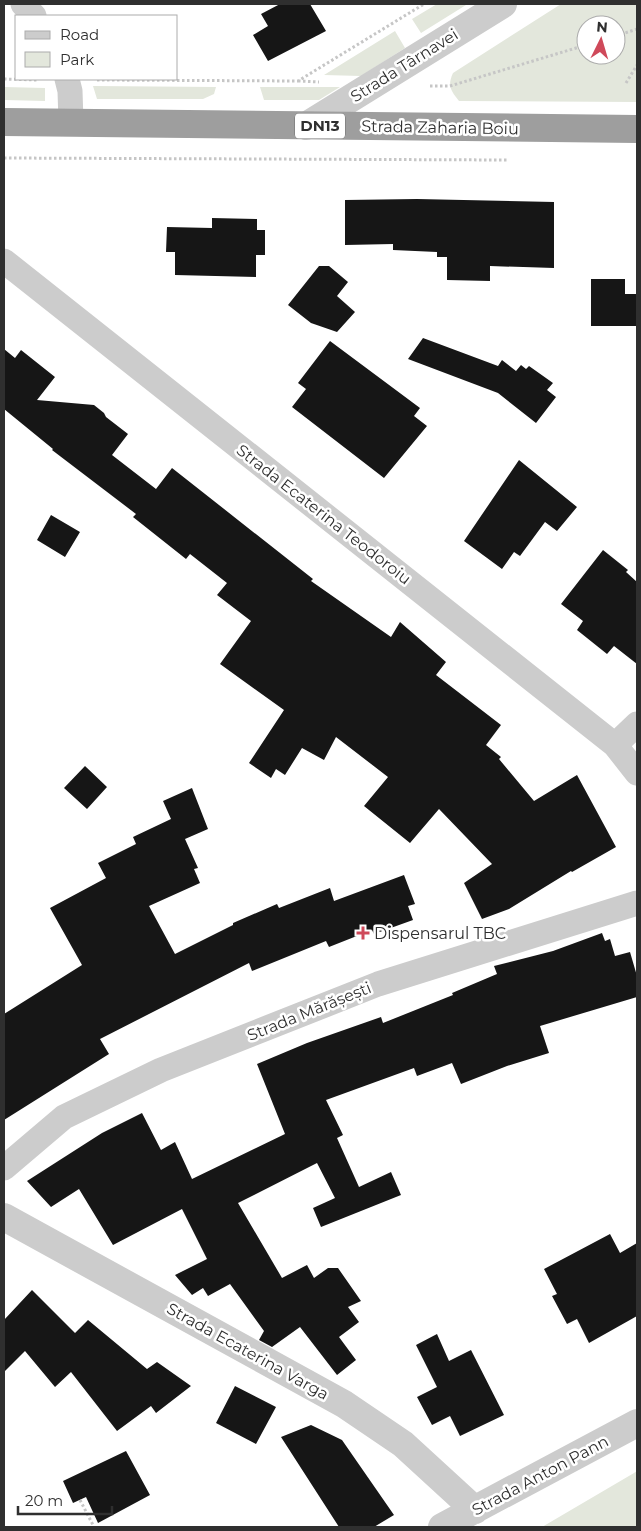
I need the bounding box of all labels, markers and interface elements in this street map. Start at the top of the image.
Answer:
legend [15,15,178,80]
north arrow [576,15,626,65]
text: N [596,18,609,37]
text: Road [60,25,99,44]
street label: Strada Târnavei [347,25,461,106]
text: Park [60,50,94,69]
road number: DN13 [295,114,345,138]
street label: Strada Zaharia Boiu [361,117,519,138]
street label: Strada Ecaterina Teodoroiu [233,440,415,588]
place label: Dispensarul TBC [374,924,506,943]
marker: Dispensarul TBC [356,926,370,940]
street label: Strada Mărășești [244,978,374,1046]
street label: Strada Ecaterina Varga [163,1299,332,1404]
street label: Strada Anton Pann [469,1431,612,1519]
scale bar [18,1484,111,1516]
text: 20 m [25,1491,63,1510]

